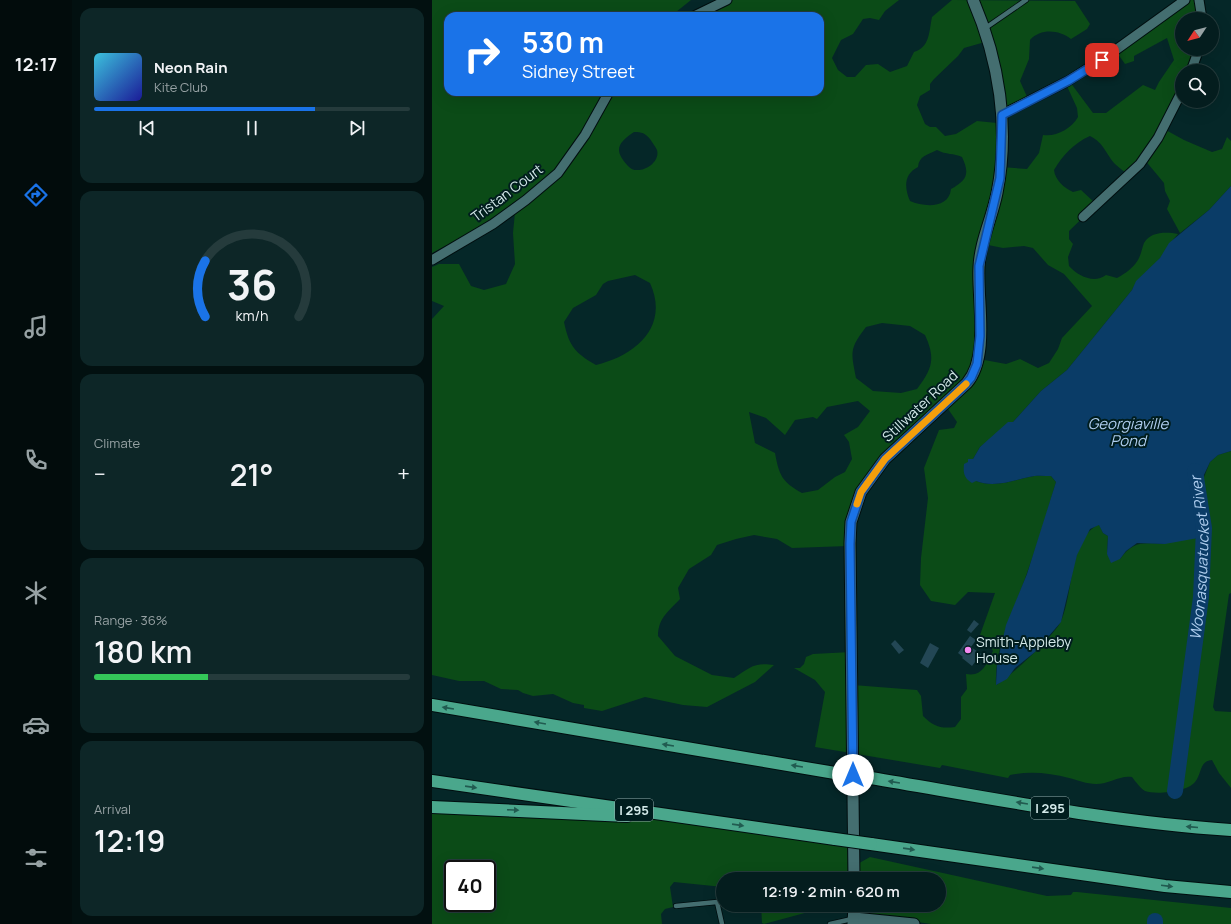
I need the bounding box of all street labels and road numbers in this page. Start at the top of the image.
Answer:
street label: Tristan Court [467,159,547,226]
street label: Stillwater Road [878,366,961,446]
road number: I 295 [1031,797,1069,819]
road number: I 295 [615,799,653,821]

